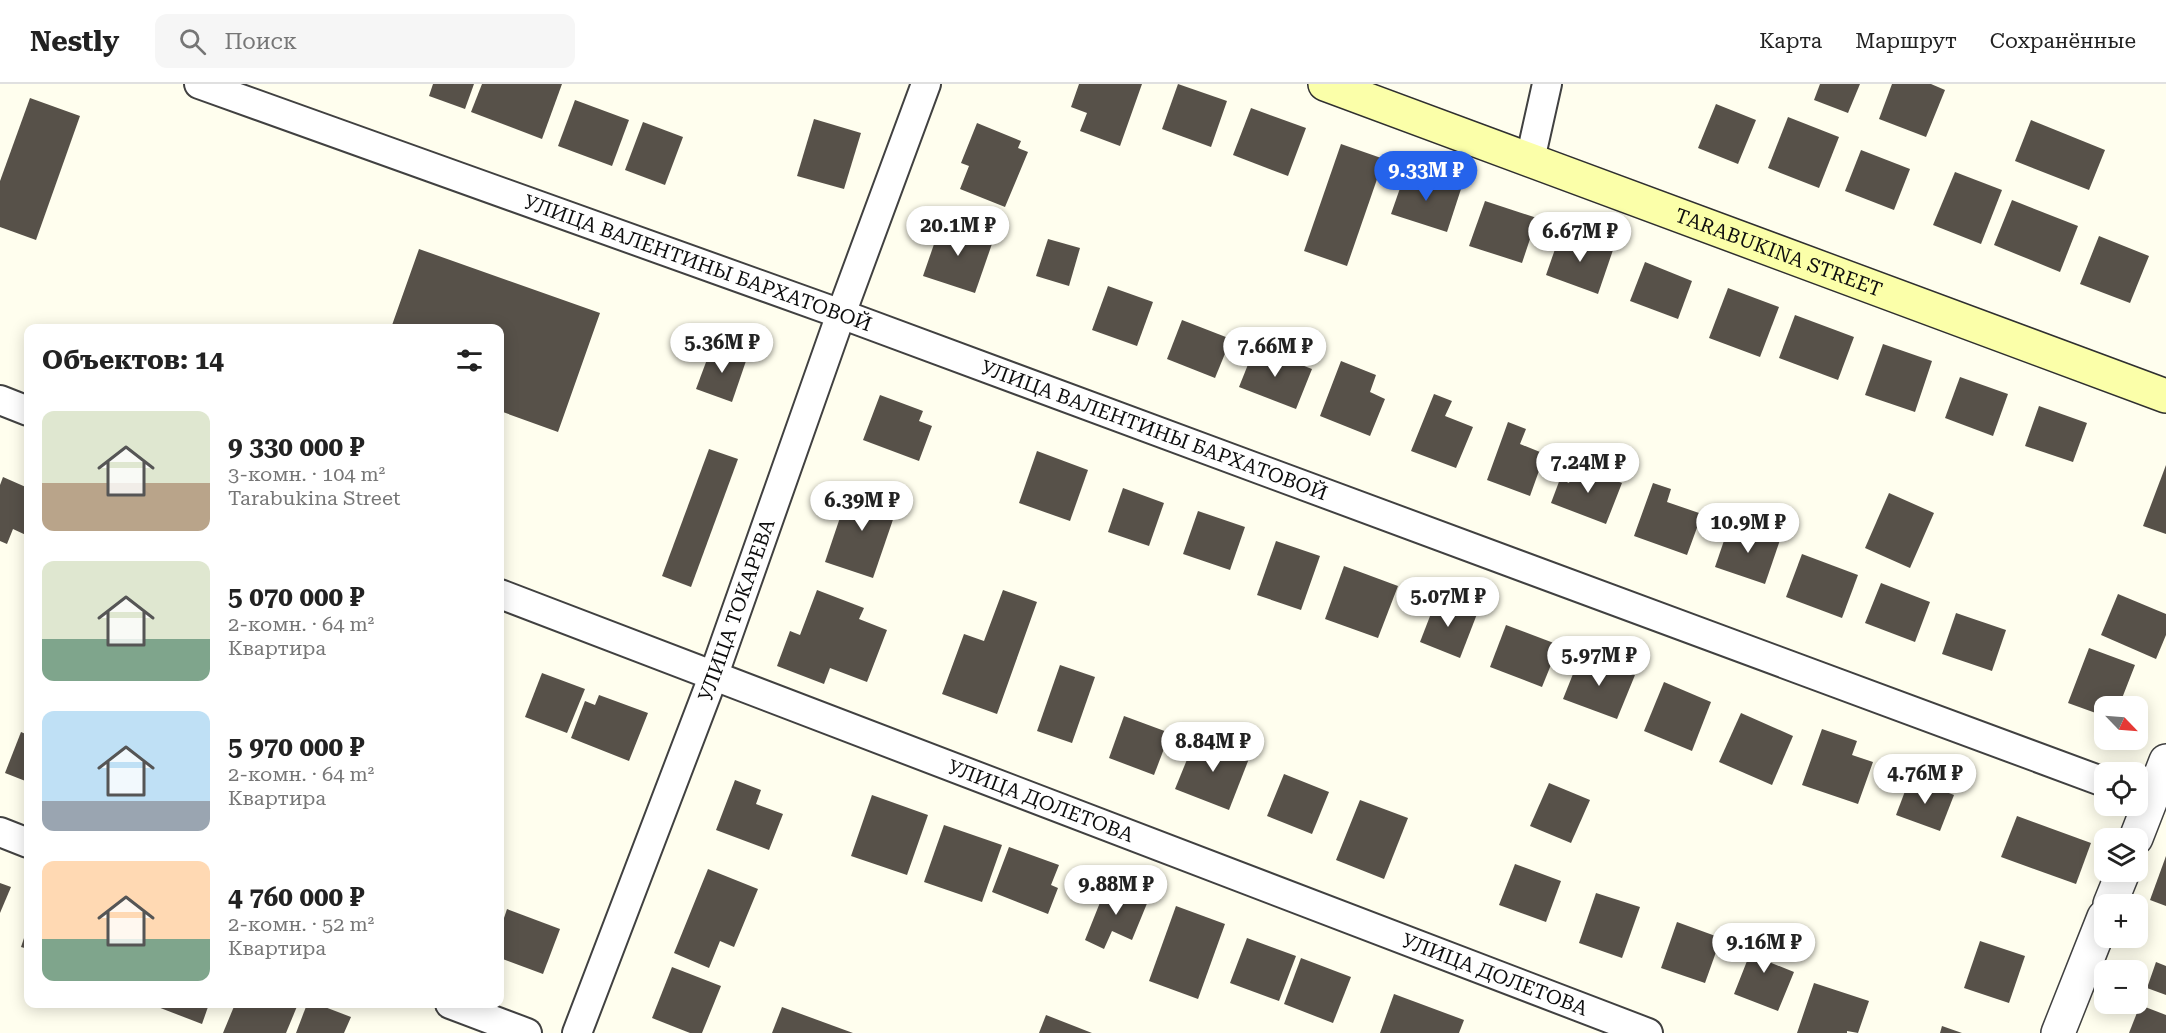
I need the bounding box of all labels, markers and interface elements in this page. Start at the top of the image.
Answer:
search box [155,14,575,68]
text: Nestly [30,25,119,58]
icon: search [176,25,209,58]
text: Поиск [224,29,297,54]
text: Карта [1759,29,1822,53]
text: Маршрут [1855,29,1957,53]
text: Сохранённые [1990,29,2136,53]
pin: 9.33M ₽ [1371,151,1481,202]
text: 9.33M ₽ [1388,158,1464,182]
street label: УЛИЦА ВАЛЕНТИНЫ БАРХАТОВОЙ [521,189,875,336]
street label: TARABUKINA STREET [1672,203,1886,302]
pin: 20.1M ₽ [903,206,1013,257]
pin: 6.67M ₽ [1525,212,1635,263]
text: 20.1M ₽ [920,213,996,237]
text: 6.67M ₽ [1542,219,1618,243]
pin: 5.36M ₽ [667,323,777,374]
pin: 7.66M ₽ [1220,327,1330,378]
text: 5.36M ₽ [684,330,760,354]
text: 7.66M ₽ [1237,334,1313,358]
icon: filters [453,344,486,377]
text: Объектов: 14 [42,345,224,375]
street label: УЛИЦА ВАЛЕНТИНЫ БАРХАТОВОЙ [978,355,1331,505]
text: 9 330 000 ₽ [228,432,364,462]
icon: home [90,435,162,507]
pin: 7.24M ₽ [1533,443,1643,494]
text: 7.24M ₽ [1550,450,1626,474]
text: 3-комн. · 104 m² [228,462,385,486]
pin: 6.39M ₽ [807,481,917,532]
text: Tarabukina Street [228,486,400,510]
text: 6.39M ₽ [824,488,900,512]
pin: 10.9M ₽ [1693,503,1803,554]
text: 10.9M ₽ [1710,510,1786,534]
street label: УЛИЦА ТОКАРЕВА [693,516,780,705]
pin: 5.07M ₽ [1393,577,1503,628]
text: 5 070 000 ₽ [228,582,364,612]
text: 5.07M ₽ [1410,584,1486,608]
icon: home [90,585,162,657]
text: 2-комн. · 64 m² [228,612,374,636]
text: Квартира [228,636,326,660]
pin: 5.97M ₽ [1544,636,1654,687]
text: 5.97M ₽ [1561,643,1637,667]
north arrow [2094,696,2148,750]
map controls [2094,696,2148,1014]
pin: 8.84M ₽ [1158,722,1268,773]
text: 8.84M ₽ [1175,729,1251,753]
text: 5 970 000 ₽ [228,732,364,762]
icon: home [90,735,162,807]
street label: УЛИЦА ДОЛЕТОВА [945,754,1137,847]
pin: 4.76M ₽ [1870,754,1980,805]
text: 4.76M ₽ [1887,761,1963,785]
text: 2-комн. · 64 m² [228,762,374,786]
button: locate [2094,762,2148,816]
text: Квартира [228,786,326,810]
button: layers [2094,828,2148,882]
pin: 9.88M ₽ [1061,865,1171,916]
text: 9.88M ₽ [1078,872,1154,896]
text: 4 760 000 ₽ [228,882,364,912]
icon: home [90,885,162,957]
button: + [2094,894,2148,948]
text: 2-комн. · 52 m² [228,912,374,936]
pin: 9.16M ₽ [1709,923,1819,974]
street label: УЛИЦА ДОЛЕТОВА [1398,928,1591,1021]
text: 9.16M ₽ [1726,930,1802,954]
text: Квартира [228,936,326,960]
button: − [2094,960,2148,1014]

